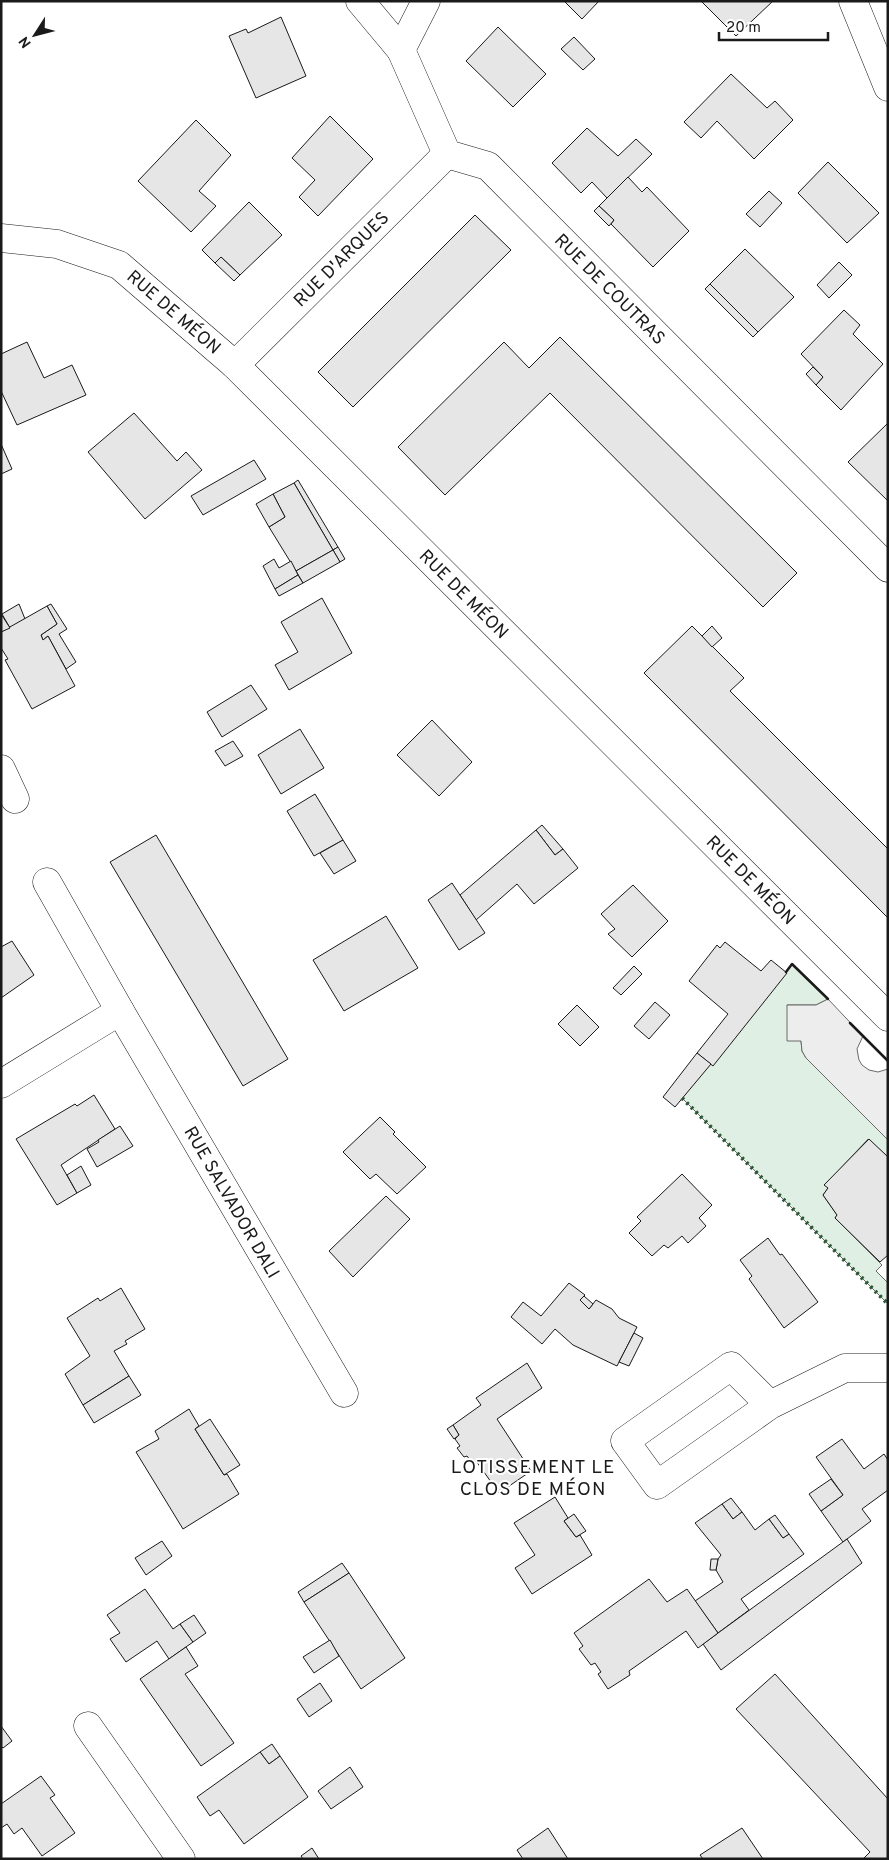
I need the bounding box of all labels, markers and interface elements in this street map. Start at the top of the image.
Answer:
north arrow [10,10,60,60]
scale bar [719,10,828,42]
text: 20 m [726,19,761,38]
text: N [16,33,36,51]
street label: RUE D'ARQUES [289,207,395,313]
street label: RUE DE COUTRAS [549,230,669,350]
street label: RUE DE MÉON [121,265,226,360]
street label: RUE DE MÉON [413,544,514,645]
street label: RUE DE MÉON [700,830,801,931]
street label: RUE SALVADOR DALI [178,1123,284,1283]
district label: LOTISSEMENT LE CLOS DE MÉON [451,1456,615,1502]

